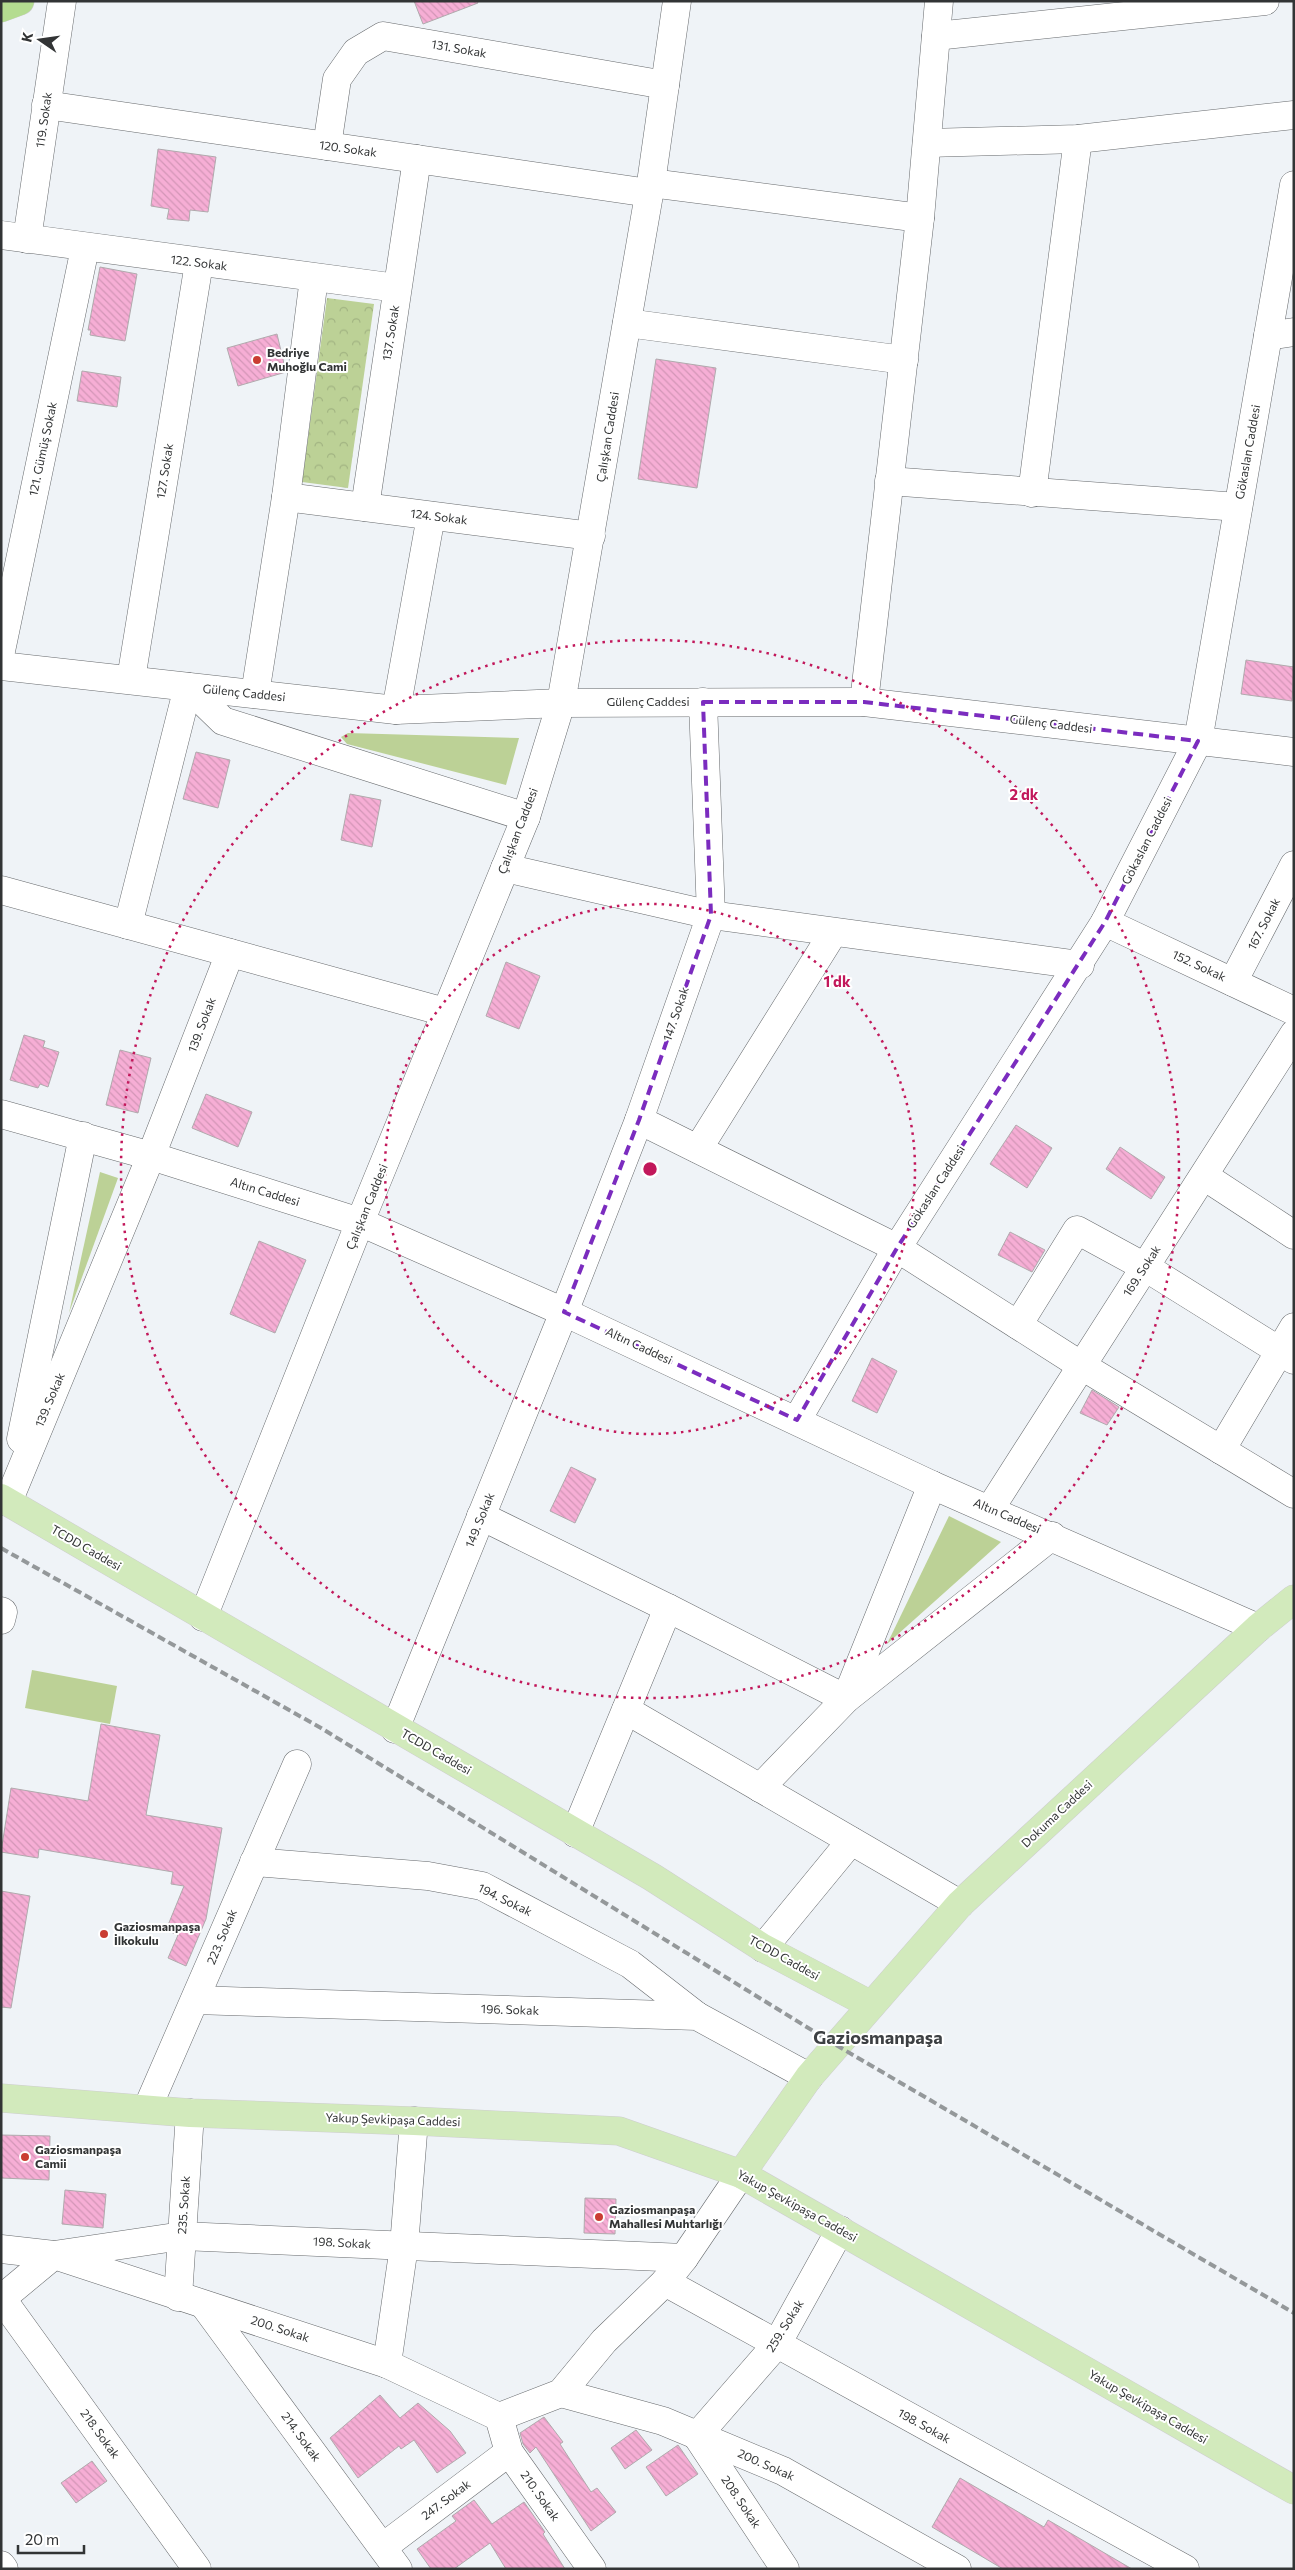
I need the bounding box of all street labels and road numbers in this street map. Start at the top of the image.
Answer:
street label: 131. Sokak [431,36,488,60]
street label: 119. Sokak [32,91,54,149]
street label: 120. Sokak [318,137,378,159]
street label: 122. Sokak [170,252,229,272]
street label: 137. Sokak [379,304,401,362]
street label: Çalışkan Caddesi [593,391,621,483]
street label: 121. Gümüş Sokak [25,400,59,497]
street label: Gökaslan Caddesi [1232,403,1262,500]
street label: 127. Sokak [153,442,175,500]
street label: 124. Sokak [410,506,469,527]
street label: Gülenç Caddesi [202,681,286,703]
street label: Gülenç Caddesi [606,694,690,708]
street label: Gülenç Caddesi [1009,711,1093,735]
street label: Çalışkan Caddesi [494,786,540,876]
street label: Gökaslan Caddesi [1118,795,1174,886]
street label: 167. Sokak [1244,895,1282,952]
street label: 152. Sokak [1170,947,1229,984]
street label: 147. Sokak [659,984,691,1043]
street label: 139. Sokak [184,995,218,1054]
street label: Gökaslan Caddesi [903,1142,967,1230]
street label: Çalışkan Caddesi [342,1162,390,1252]
street label: Altın Caddesi [229,1174,302,1208]
street label: 169. Sokak [1120,1242,1163,1299]
street label: Altın Caddesi [604,1324,675,1367]
street label: 139. Sokak [31,1370,67,1429]
street label: 149. Sokak [462,1490,497,1549]
street label: Altın Caddesi [972,1495,1043,1536]
street label: TCDD Caddesi [49,1521,124,1573]
street label: TCDD Caddesi [399,1725,474,1777]
street label: Dokuma Caddesi [1018,1777,1095,1850]
street label: 194. Sokak [476,1880,535,1918]
street label: 223. Sokak [203,1906,239,1966]
street label: TCDD Caddesi [747,1932,822,1982]
street label: 196. Sokak [481,2001,540,2017]
street label: Yakup Şevkipaşa Caddesi [325,2110,461,2128]
street label: Yakup Şevkipaşa Caddesi [735,2166,860,2244]
street label: 235. Sokak [174,2175,192,2235]
street label: 198. Sokak [313,2233,372,2251]
street label: 259. Sokak [763,2296,806,2354]
street label: 200. Sokak [249,2312,312,2344]
street label: Yakup Şevkipaşa Caddesi [1086,2366,1211,2446]
street label: 198. Sokak [896,2405,954,2446]
street label: 218. Sokak [78,2406,124,2461]
street label: 214. Sokak [279,2409,325,2464]
street label: 200. Sokak [736,2445,797,2483]
street label: 210. Sokak [518,2468,563,2524]
street label: 208. Sokak [719,2473,765,2531]
street label: 247. Sokak [418,2476,473,2522]

